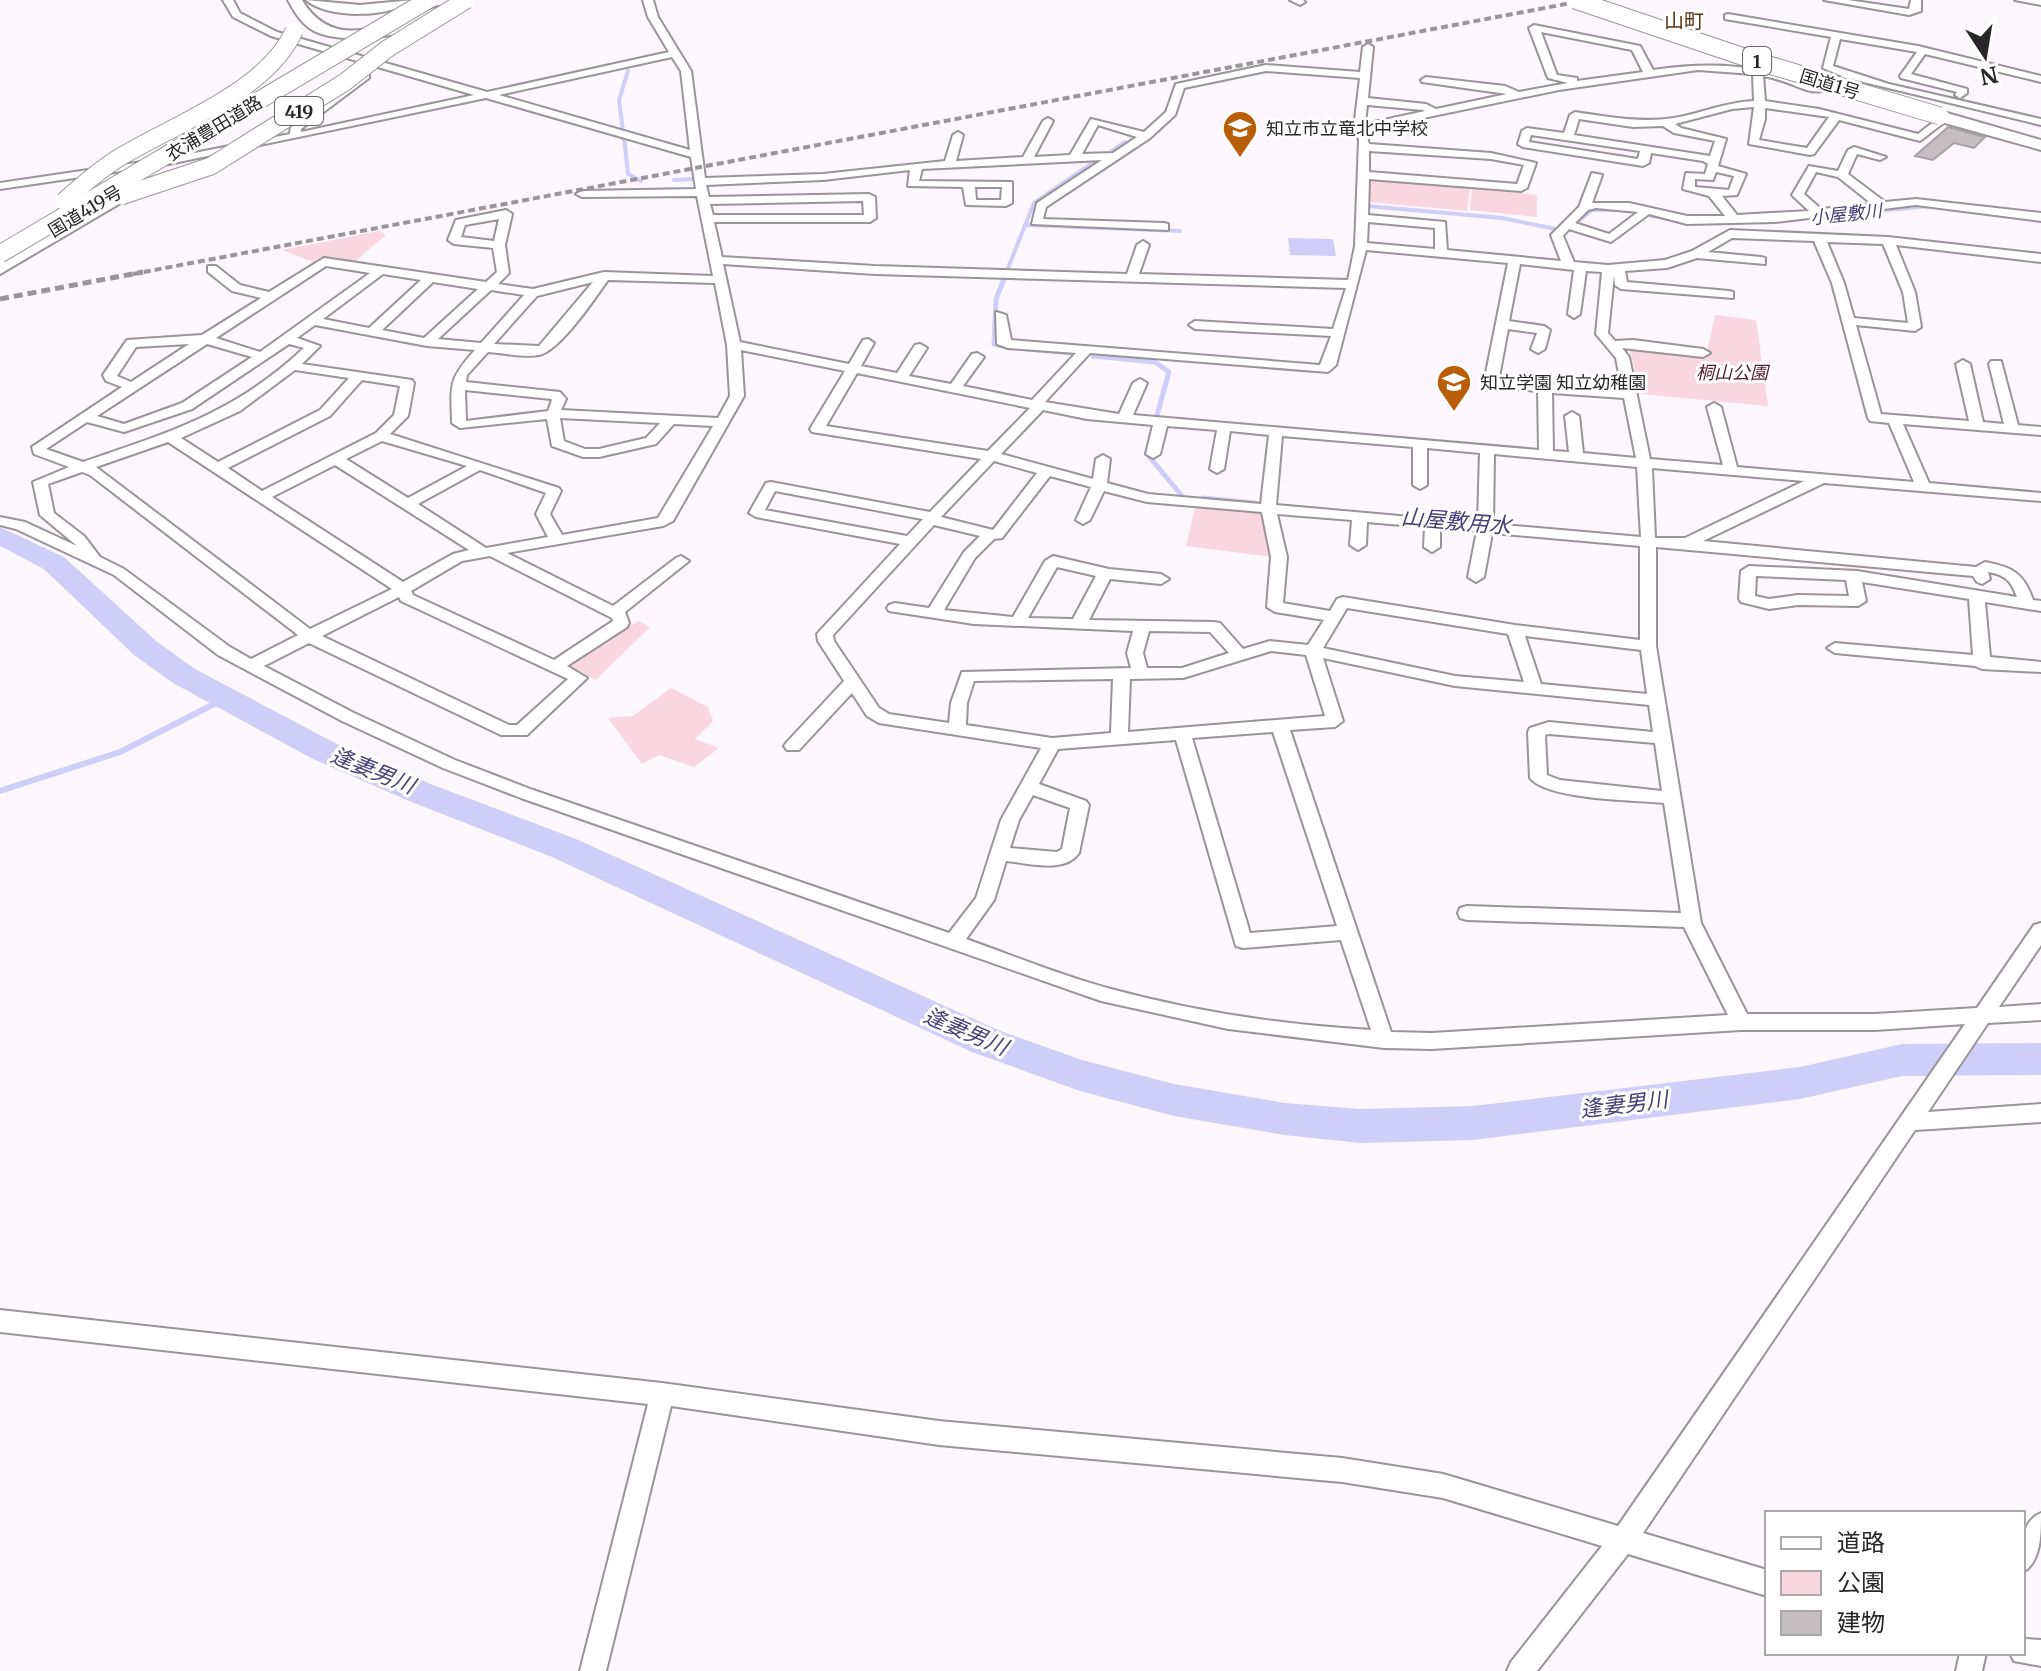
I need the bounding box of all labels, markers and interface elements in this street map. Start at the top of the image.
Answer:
district label: 山町 [1664,8,1704,33]
north arrow [1945,16,2025,96]
road number: 1 [1743,47,1771,75]
text: N [1977,60,2001,91]
street label: 国道1号 [1797,64,1863,104]
street label: 衣浦豊田道路 [162,90,266,166]
road number: 419 [275,97,323,125]
school or university icon: 知立市立竜北中学校 [1221,109,1259,159]
place label: 知立市立竜北中学校 [1266,117,1428,140]
street label: 国道419号 [44,180,126,242]
water label: 小屋敷川 [1809,199,1885,229]
park label: 桐山公園 [1696,361,1771,384]
school or university icon: 知立学園 知立幼稚園 [1435,363,1473,413]
place label: 知立学園 知立幼稚園 [1480,371,1646,394]
water label: 山屋敷用水 [1400,502,1514,540]
water label: 逢妻男川 [327,741,421,800]
water label: 逢妻男川 [920,1001,1014,1062]
water label: 逢妻男川 [1579,1084,1671,1123]
legend [1765,1511,2025,1655]
text: 道路 [1837,1527,1885,1558]
text: 公園 [1837,1567,1885,1598]
text: 建物 [1837,1607,1885,1638]

